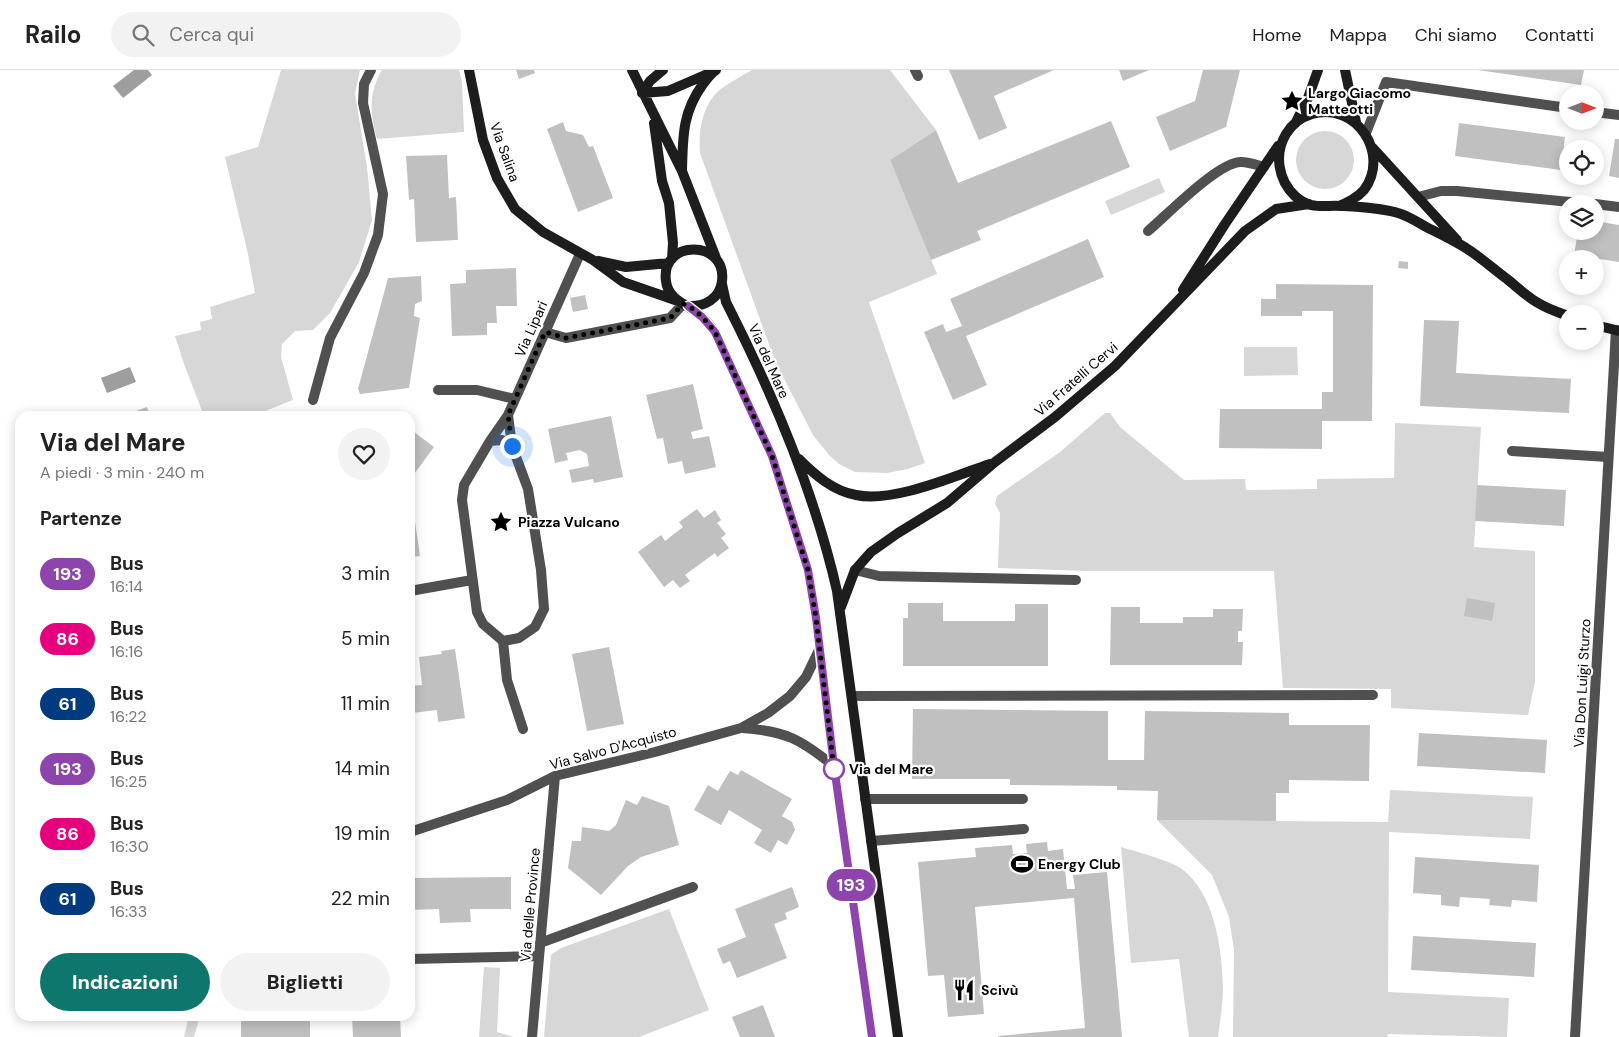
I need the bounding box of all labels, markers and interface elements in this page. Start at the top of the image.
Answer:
search box [111,12,461,57]
text: Railo [25,19,81,50]
icon: search [129,21,157,49]
text: Cerca qui [169,22,254,47]
text: Home [1252,23,1302,47]
text: Mappa [1330,23,1387,47]
text: Chi siamo [1415,23,1497,47]
text: Contatti [1525,23,1594,47]
place label: Largo Giacomo Matteotti [1308,84,1411,118]
north arrow [1559,85,1604,130]
map controls [1559,85,1604,350]
place icon: Largo Giacomo Matteotti [1279,88,1305,114]
street label: Via Salina [486,120,524,184]
button: locate [1559,140,1604,185]
button: layers [1559,195,1604,240]
button: + [1559,250,1604,295]
street label: Via Lipari [511,298,551,360]
button: − [1559,305,1604,350]
street label: Via del Mare [745,321,793,401]
street label: Via Fratelli Cervi [1031,338,1121,420]
text: Via del Mare [40,427,186,458]
button: heart [338,428,390,480]
your location [500,434,525,459]
text: A piedi · 3 min · 240 m [40,462,204,483]
text: Partenze [40,506,122,531]
place icon: Piazza Vulcano [488,509,514,535]
place label: Piazza Vulcano [518,513,620,531]
text: Bus [110,551,144,576]
text: 3 min [341,561,390,586]
text: 193 [53,562,82,586]
text: 16:14 [110,576,143,597]
text: Bus [110,616,144,641]
street label: Via Don Luigi Sturzo [1570,618,1594,748]
text: 5 min [341,626,390,651]
text: 86 [56,627,79,651]
text: 16:16 [110,641,143,662]
text: Bus [110,681,144,706]
text: 11 min [341,691,390,716]
text: 61 [59,692,76,716]
text: 16:22 [110,706,147,727]
street label: Via Salvo D'Acquisto [548,722,678,774]
text: Bus [110,746,144,771]
text: 14 min [335,756,390,781]
text: 193 [53,757,82,781]
marker: Via del Mare [823,758,845,780]
place label: Via del Mare [849,760,934,778]
text: 16:25 [110,771,147,792]
text: Bus [110,811,144,836]
text: 19 min [335,821,390,846]
text: 86 [56,822,79,846]
text: 16:30 [110,836,149,857]
street label: Via delle Province [516,847,544,963]
sports icon: Energy Club [1009,851,1035,877]
place label: Energy Club [1038,855,1121,873]
line badge: 193 [822,869,880,901]
text: 193 [837,873,865,897]
text: Bus [110,876,144,901]
text: 22 min [331,886,390,911]
text: 61 [59,887,76,911]
text: 16:33 [110,901,147,922]
button: Indicazioni [40,953,210,1011]
button: Biglietti [220,953,390,1011]
restaurant icon: Scivù [951,977,977,1003]
place label: Scivù [981,981,1018,999]

